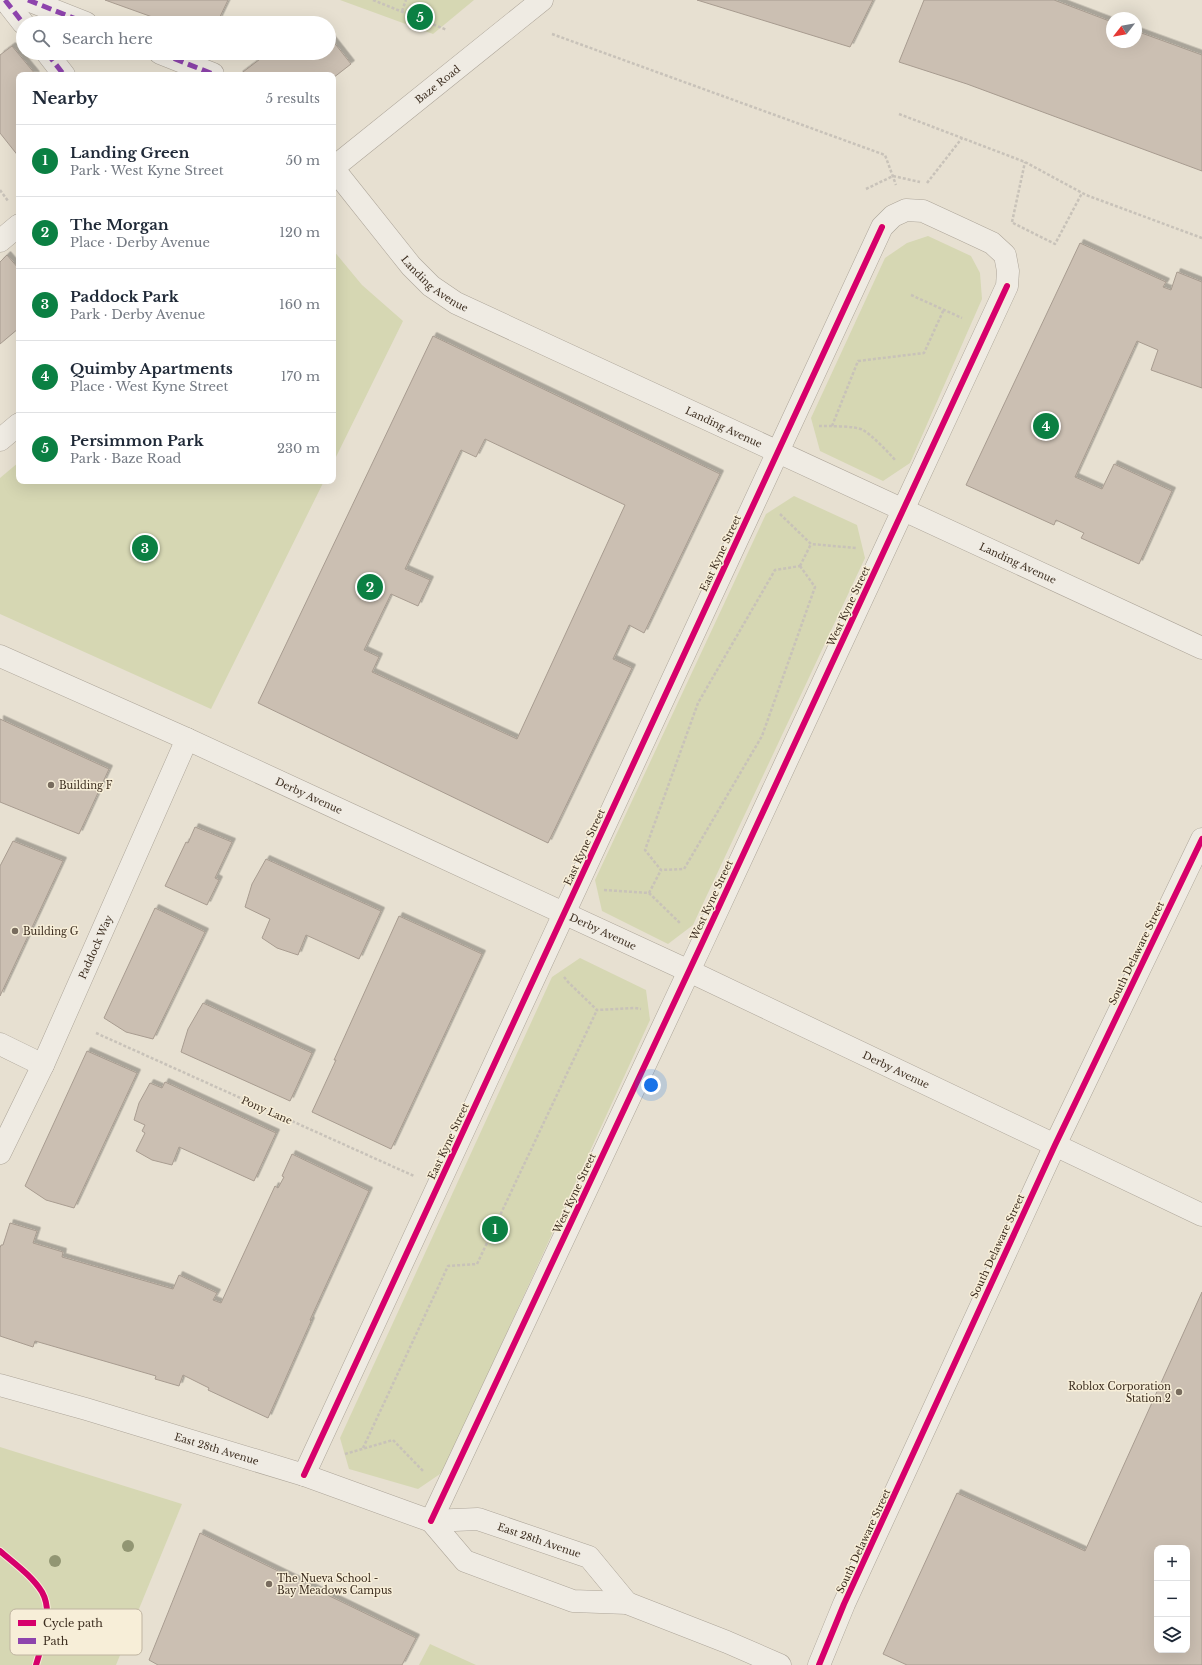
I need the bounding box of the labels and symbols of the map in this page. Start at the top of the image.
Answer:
pin: 5 [407,2,433,32]
north arrow [1106,12,1142,48]
street label: Baze Road [413,62,463,106]
street label: Landing Avenue [398,253,470,315]
street label: Landing Avenue [683,404,765,451]
pin: 4 [1033,411,1059,441]
street label: East Kyne Street [697,513,744,594]
pin: 3 [132,533,158,563]
street label: Landing Avenue [977,540,1059,587]
street label: West Kyne Street [824,564,873,649]
pin: 2 [357,572,383,602]
street label: Derby Avenue [273,775,345,817]
place label: Building F [59,779,113,792]
marker: Building F [46,780,56,790]
street label: East Kyne Street [561,807,608,888]
street label: West Kyne Street [687,858,736,943]
street label: South Delaware Street [1106,899,1167,1007]
street label: Derby Avenue [567,911,639,953]
street label: Paddock Way [76,912,116,981]
place label: Building G [23,925,79,938]
marker: Building G [10,926,20,936]
street label: Derby Avenue [860,1049,932,1092]
your location [641,1075,661,1095]
street label: Pony Lane [239,1093,294,1128]
street label: East Kyne Street [425,1101,472,1182]
street label: West Kyne Street [550,1151,599,1236]
street label: South Delaware Street [968,1192,1027,1300]
pin: 1 [482,1214,508,1244]
place label: Roblox Corporation Station 2 [1068,1380,1171,1405]
marker: Roblox Corporation Station 2 [1174,1387,1184,1397]
street label: East 28th Avenue [173,1430,261,1468]
street label: South Delaware Street [834,1487,893,1595]
street label: East 28th Avenue [496,1520,583,1561]
place label: The Nueva School - Bay Meadows Campus [277,1572,393,1597]
marker: The Nueva School - Bay Meadows Campus [264,1579,274,1589]
legend [10,1609,142,1655]
text: Cycle path [43,1616,103,1630]
text: Path [43,1634,69,1648]

